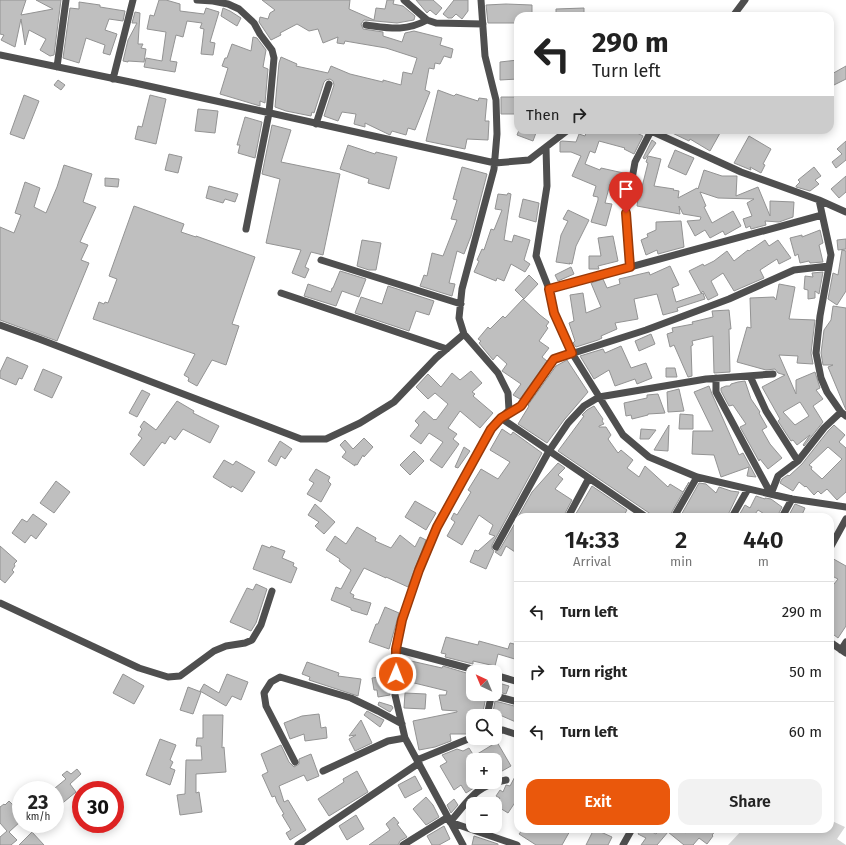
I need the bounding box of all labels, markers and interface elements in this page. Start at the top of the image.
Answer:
text: 290 m [592,26,669,59]
icon: left [526,28,578,80]
text: Turn left [592,60,661,82]
icon: right [568,104,590,126]
text: Then [526,106,560,124]
pin [609,172,643,213]
icon: arrive [615,178,637,200]
text: 14:33 [564,526,620,554]
text: 2 [675,526,687,554]
text: 440 [743,526,784,554]
text: Arrival [573,554,611,569]
text: min [670,554,692,569]
text: m [758,554,769,569]
icon: left [526,601,548,623]
text: Turn left [560,603,618,621]
text: 290 m [782,603,822,621]
position arrow [375,653,417,695]
icon: right [526,661,548,683]
text: Turn right [560,663,627,681]
text: 50 m [789,663,822,681]
north arrow [466,665,502,701]
map controls [466,665,502,833]
button: search [466,709,502,745]
icon: left [526,721,548,743]
text: Turn left [560,723,618,741]
text: 60 m [789,723,822,741]
button: + [466,753,502,789]
button: Exit [526,779,670,825]
button: Share [678,779,822,825]
speed limit sign: 30 [72,781,124,833]
text: 23 [28,790,48,814]
button: − [466,797,502,833]
text: km/h [26,811,50,823]

